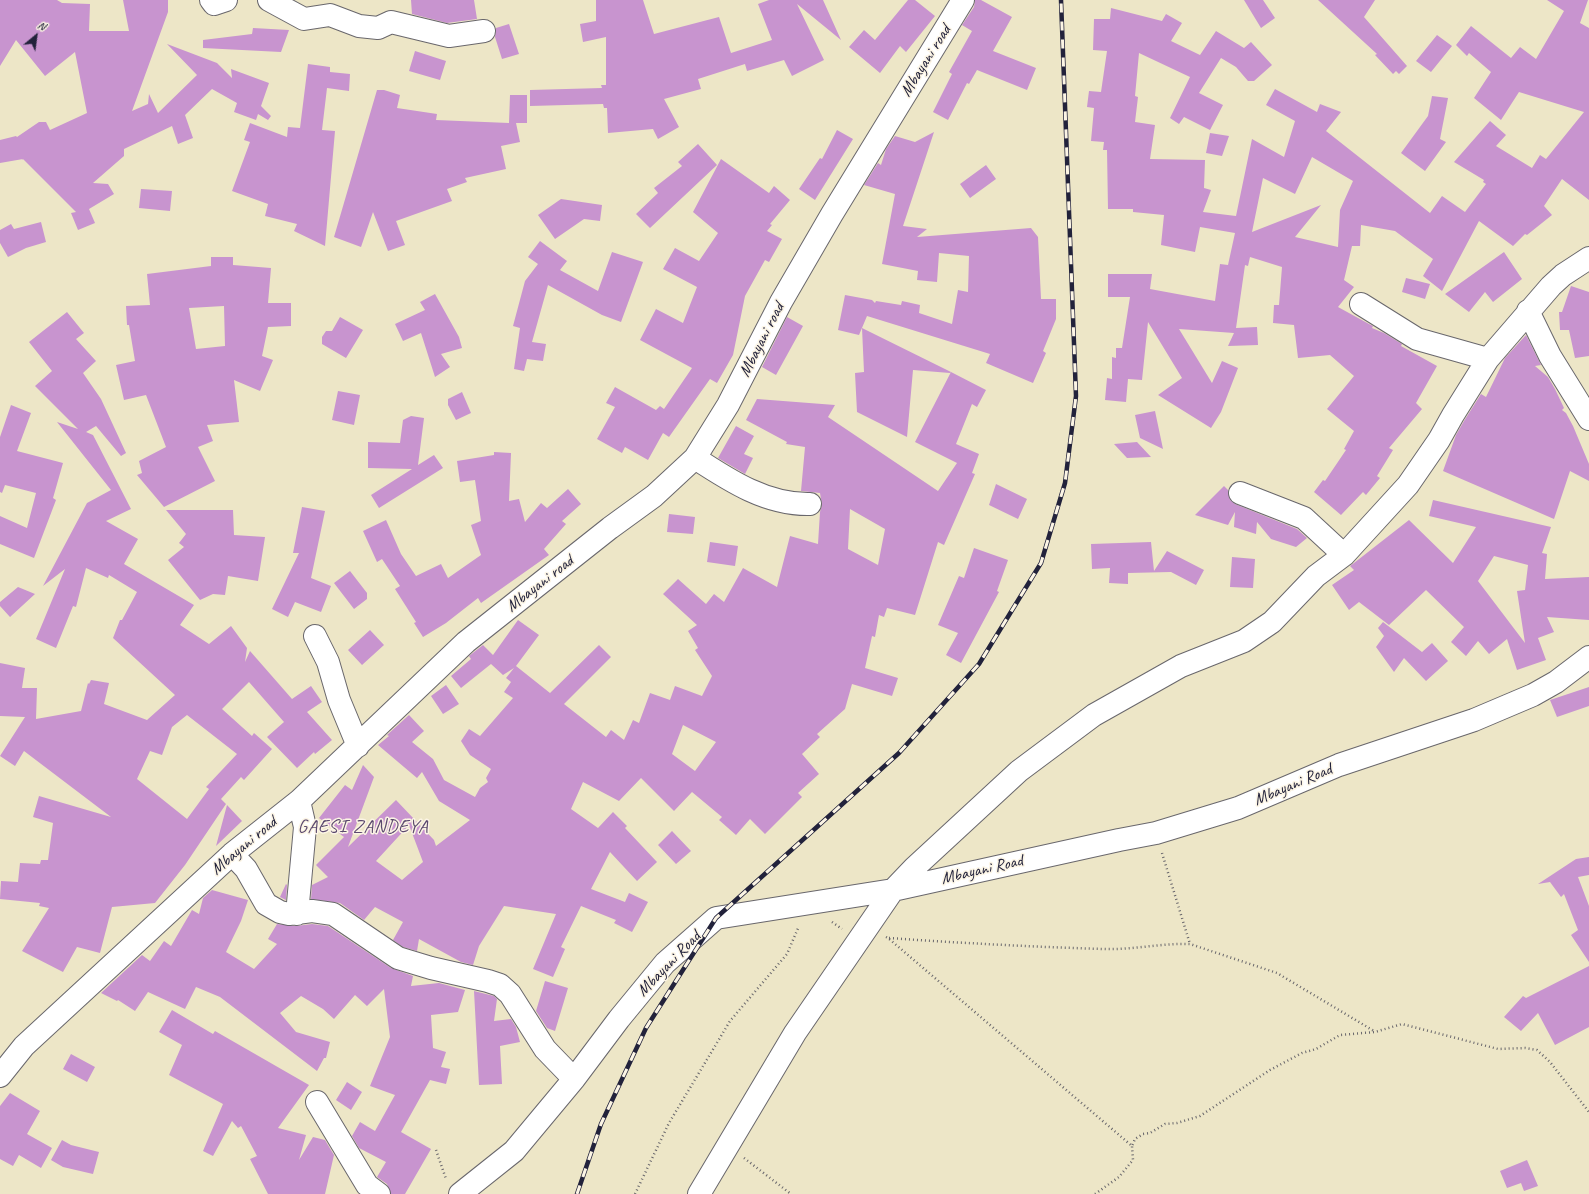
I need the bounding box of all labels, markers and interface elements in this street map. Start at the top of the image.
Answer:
north arrow [16,16,56,56]
text: N [35,18,48,33]
street label: Mbayani road [896,22,956,100]
street label: Mbayani road [735,300,789,380]
street label: Mbayani road [502,551,578,617]
street label: Mbayani Road [1251,759,1335,811]
street label: Mbayani road [207,812,281,880]
district label: GAESI ZANDEYA [298,816,428,838]
street label: Mbayani Road [939,851,1025,889]
street label: Mbayani Road [633,927,705,1001]

